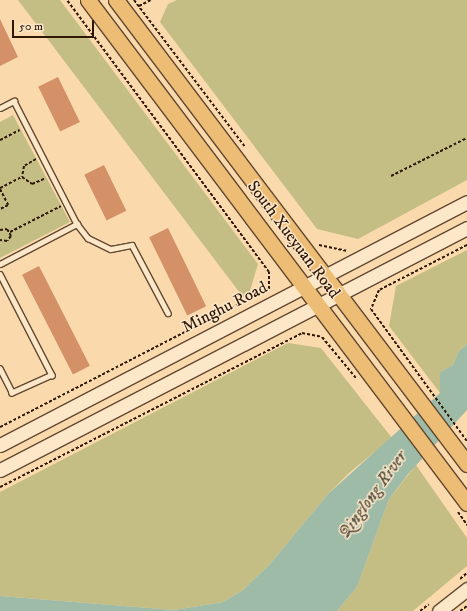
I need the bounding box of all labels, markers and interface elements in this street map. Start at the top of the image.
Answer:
scale bar [14,12,96,38]
text: 50 m [19,19,43,34]
street label: South Xueyuan Road [242,177,344,303]
street label: Minghu Road [179,278,271,338]
water label: Qinglong River [334,447,412,543]

